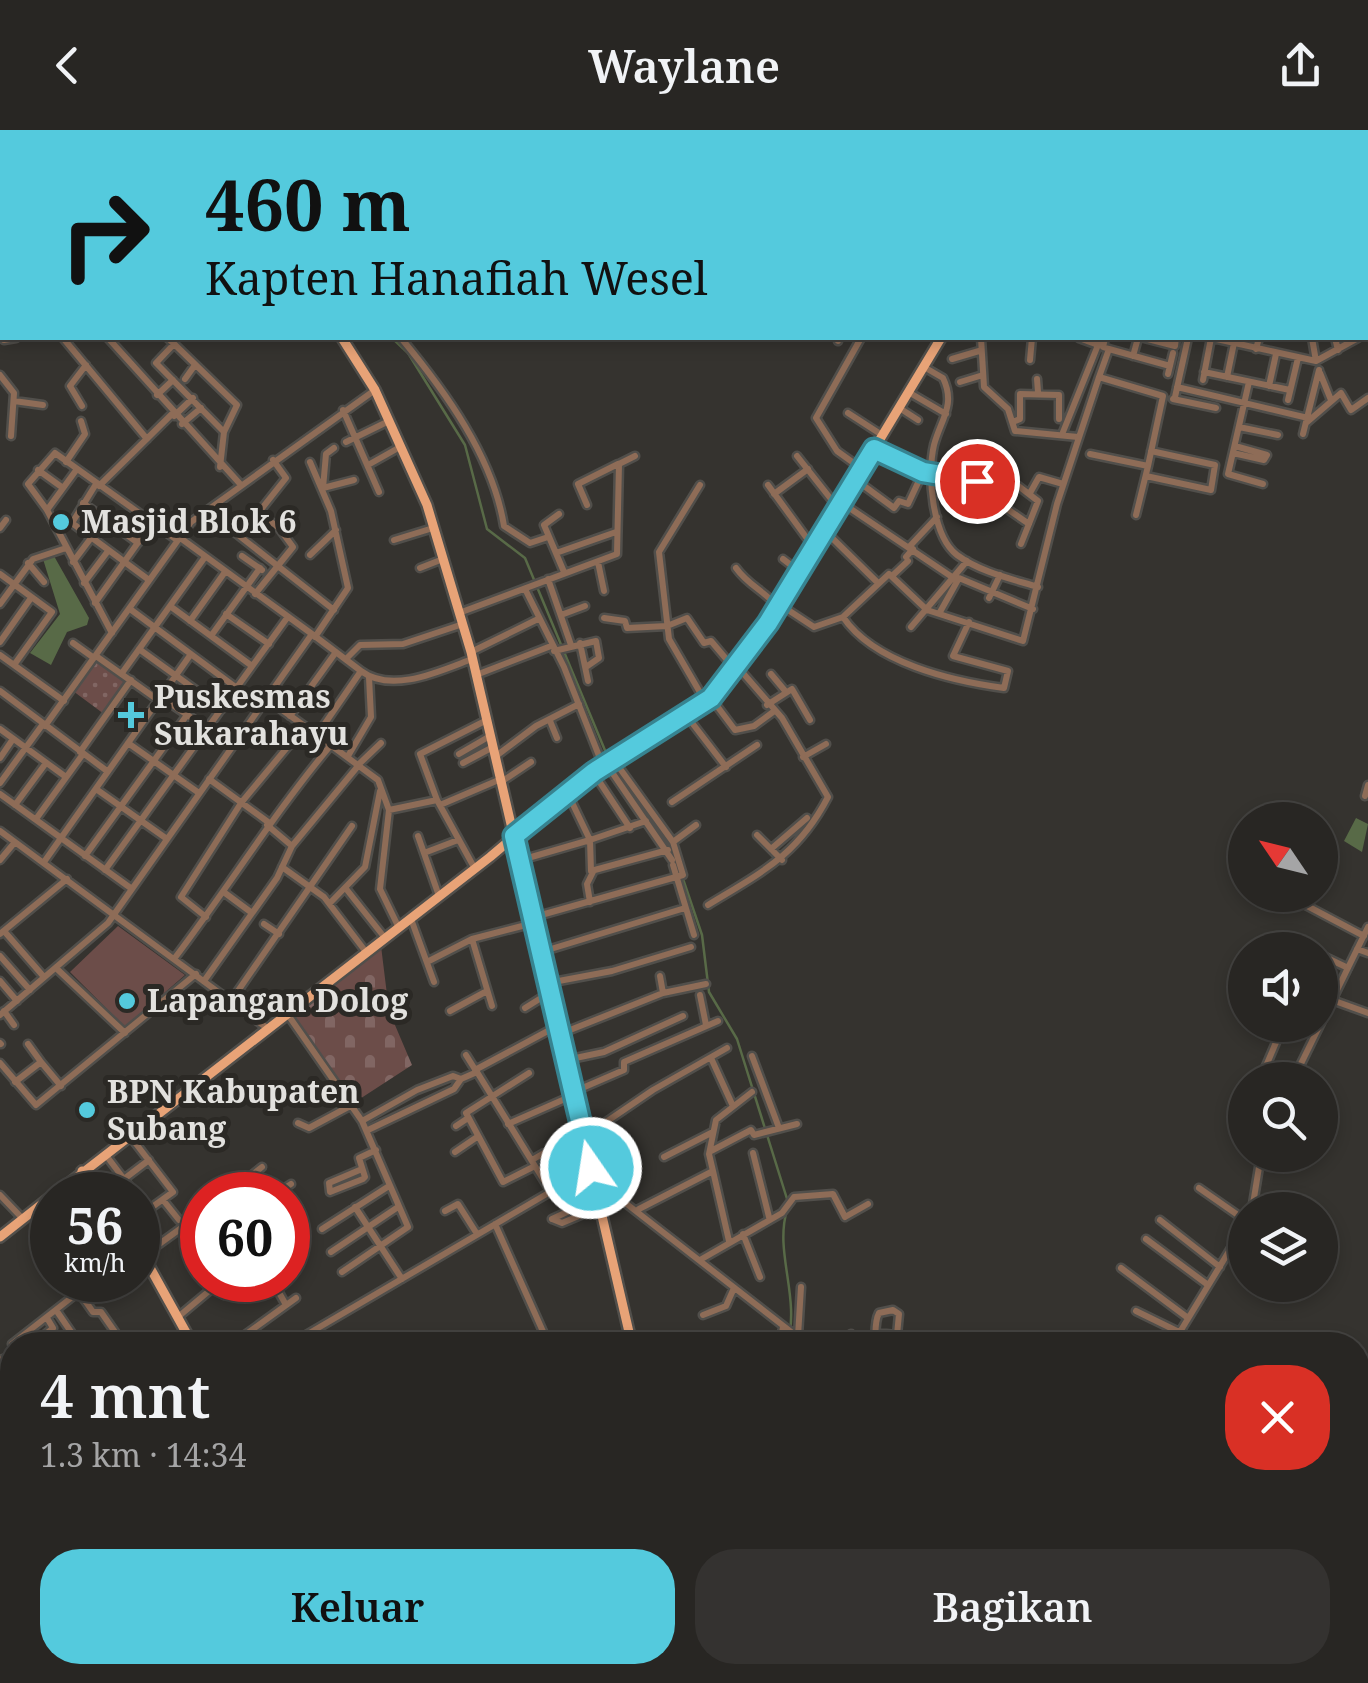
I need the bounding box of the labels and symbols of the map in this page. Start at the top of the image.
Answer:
pin [935,439,1020,524]
place label: Masjid Blok 6 [81,499,297,542]
marker: Masjid Blok 6 [50,511,72,533]
place label: Puskesmas Sukarahayu [154,674,349,754]
marker: Puskesmas Sukarahayu [118,702,144,728]
north arrow [1228,802,1338,912]
place label: Lapangan Dolog [147,978,408,1021]
marker: Lapangan Dolog [116,990,138,1012]
place label: BPN Kabupaten Subang [107,1069,360,1149]
marker: BPN Kabupaten Subang [76,1099,98,1121]
position arrow [539,1116,643,1220]
speed limit sign: 60 [180,1172,310,1302]

